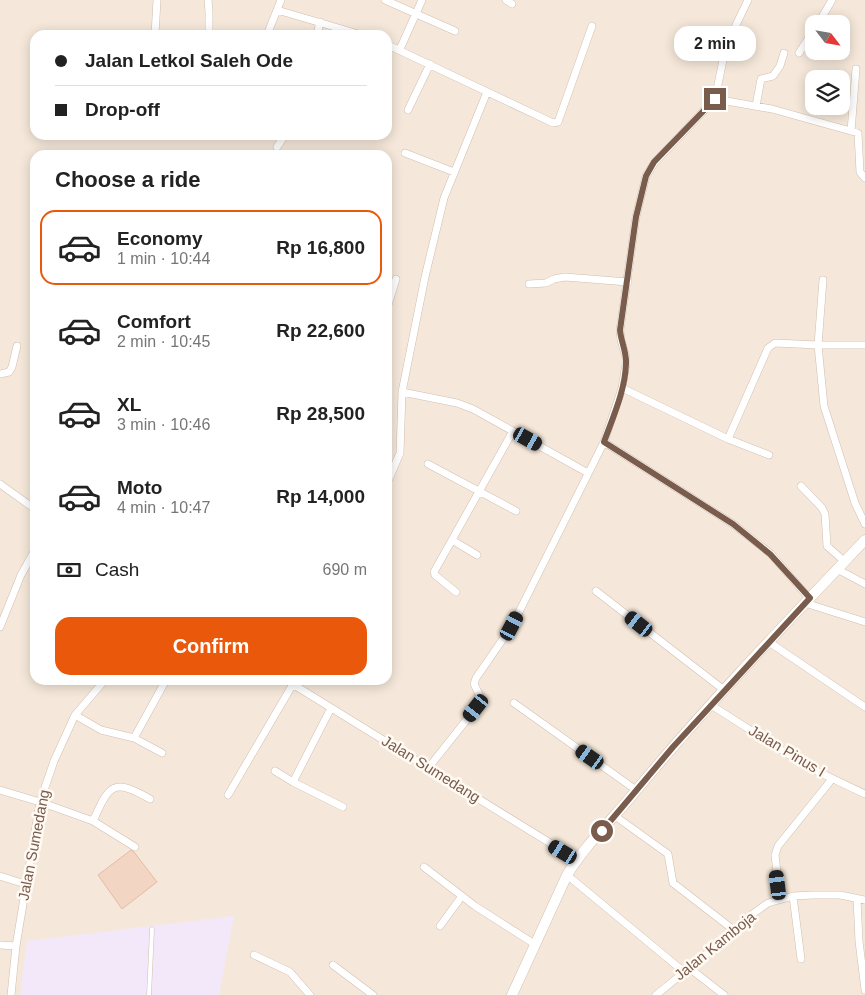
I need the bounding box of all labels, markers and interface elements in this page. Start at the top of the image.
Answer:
north arrow [805,15,850,60]
map controls [805,15,850,115]
callout: 2 min [674,27,756,62]
text: 2 min [694,35,736,52]
text: Jalan Letkol Saleh Ode [85,50,293,71]
button: layers [805,70,850,115]
route end [704,88,726,110]
text: Drop-off [85,99,160,120]
text: Choose a ride [55,167,200,192]
icon: car [57,225,102,270]
text: Economy [117,228,203,249]
text: Rp 16,800 [276,237,365,258]
text: 1 min · 10:44 [117,250,210,267]
icon: car [57,308,102,353]
text: Comfort [117,311,191,332]
text: Rp 22,600 [276,320,365,341]
text: 2 min · 10:45 [117,333,210,350]
icon: car [57,391,102,436]
text: XL [117,394,141,415]
text: Rp 28,500 [276,403,365,424]
text: 3 min · 10:46 [117,416,210,433]
car [511,425,544,453]
icon: car [57,474,102,519]
text: Moto [117,477,162,498]
text: Rp 14,000 [276,486,365,507]
text: 4 min · 10:47 [117,499,210,516]
icon: cash [55,556,83,584]
text: Cash [95,559,139,580]
text: 690 m [323,561,367,578]
car [498,609,525,643]
car [622,609,655,639]
button: Confirm [55,617,367,675]
car [460,692,491,724]
street label: Jalan Pinus I [746,721,828,780]
street label: Jalan Sumedang [379,732,484,806]
car [573,742,606,772]
street label: Jalan Sumedang [14,788,53,902]
route start [591,820,613,842]
car [546,838,579,866]
car [768,869,787,901]
street label: Jalan Kamboja [671,907,759,983]

